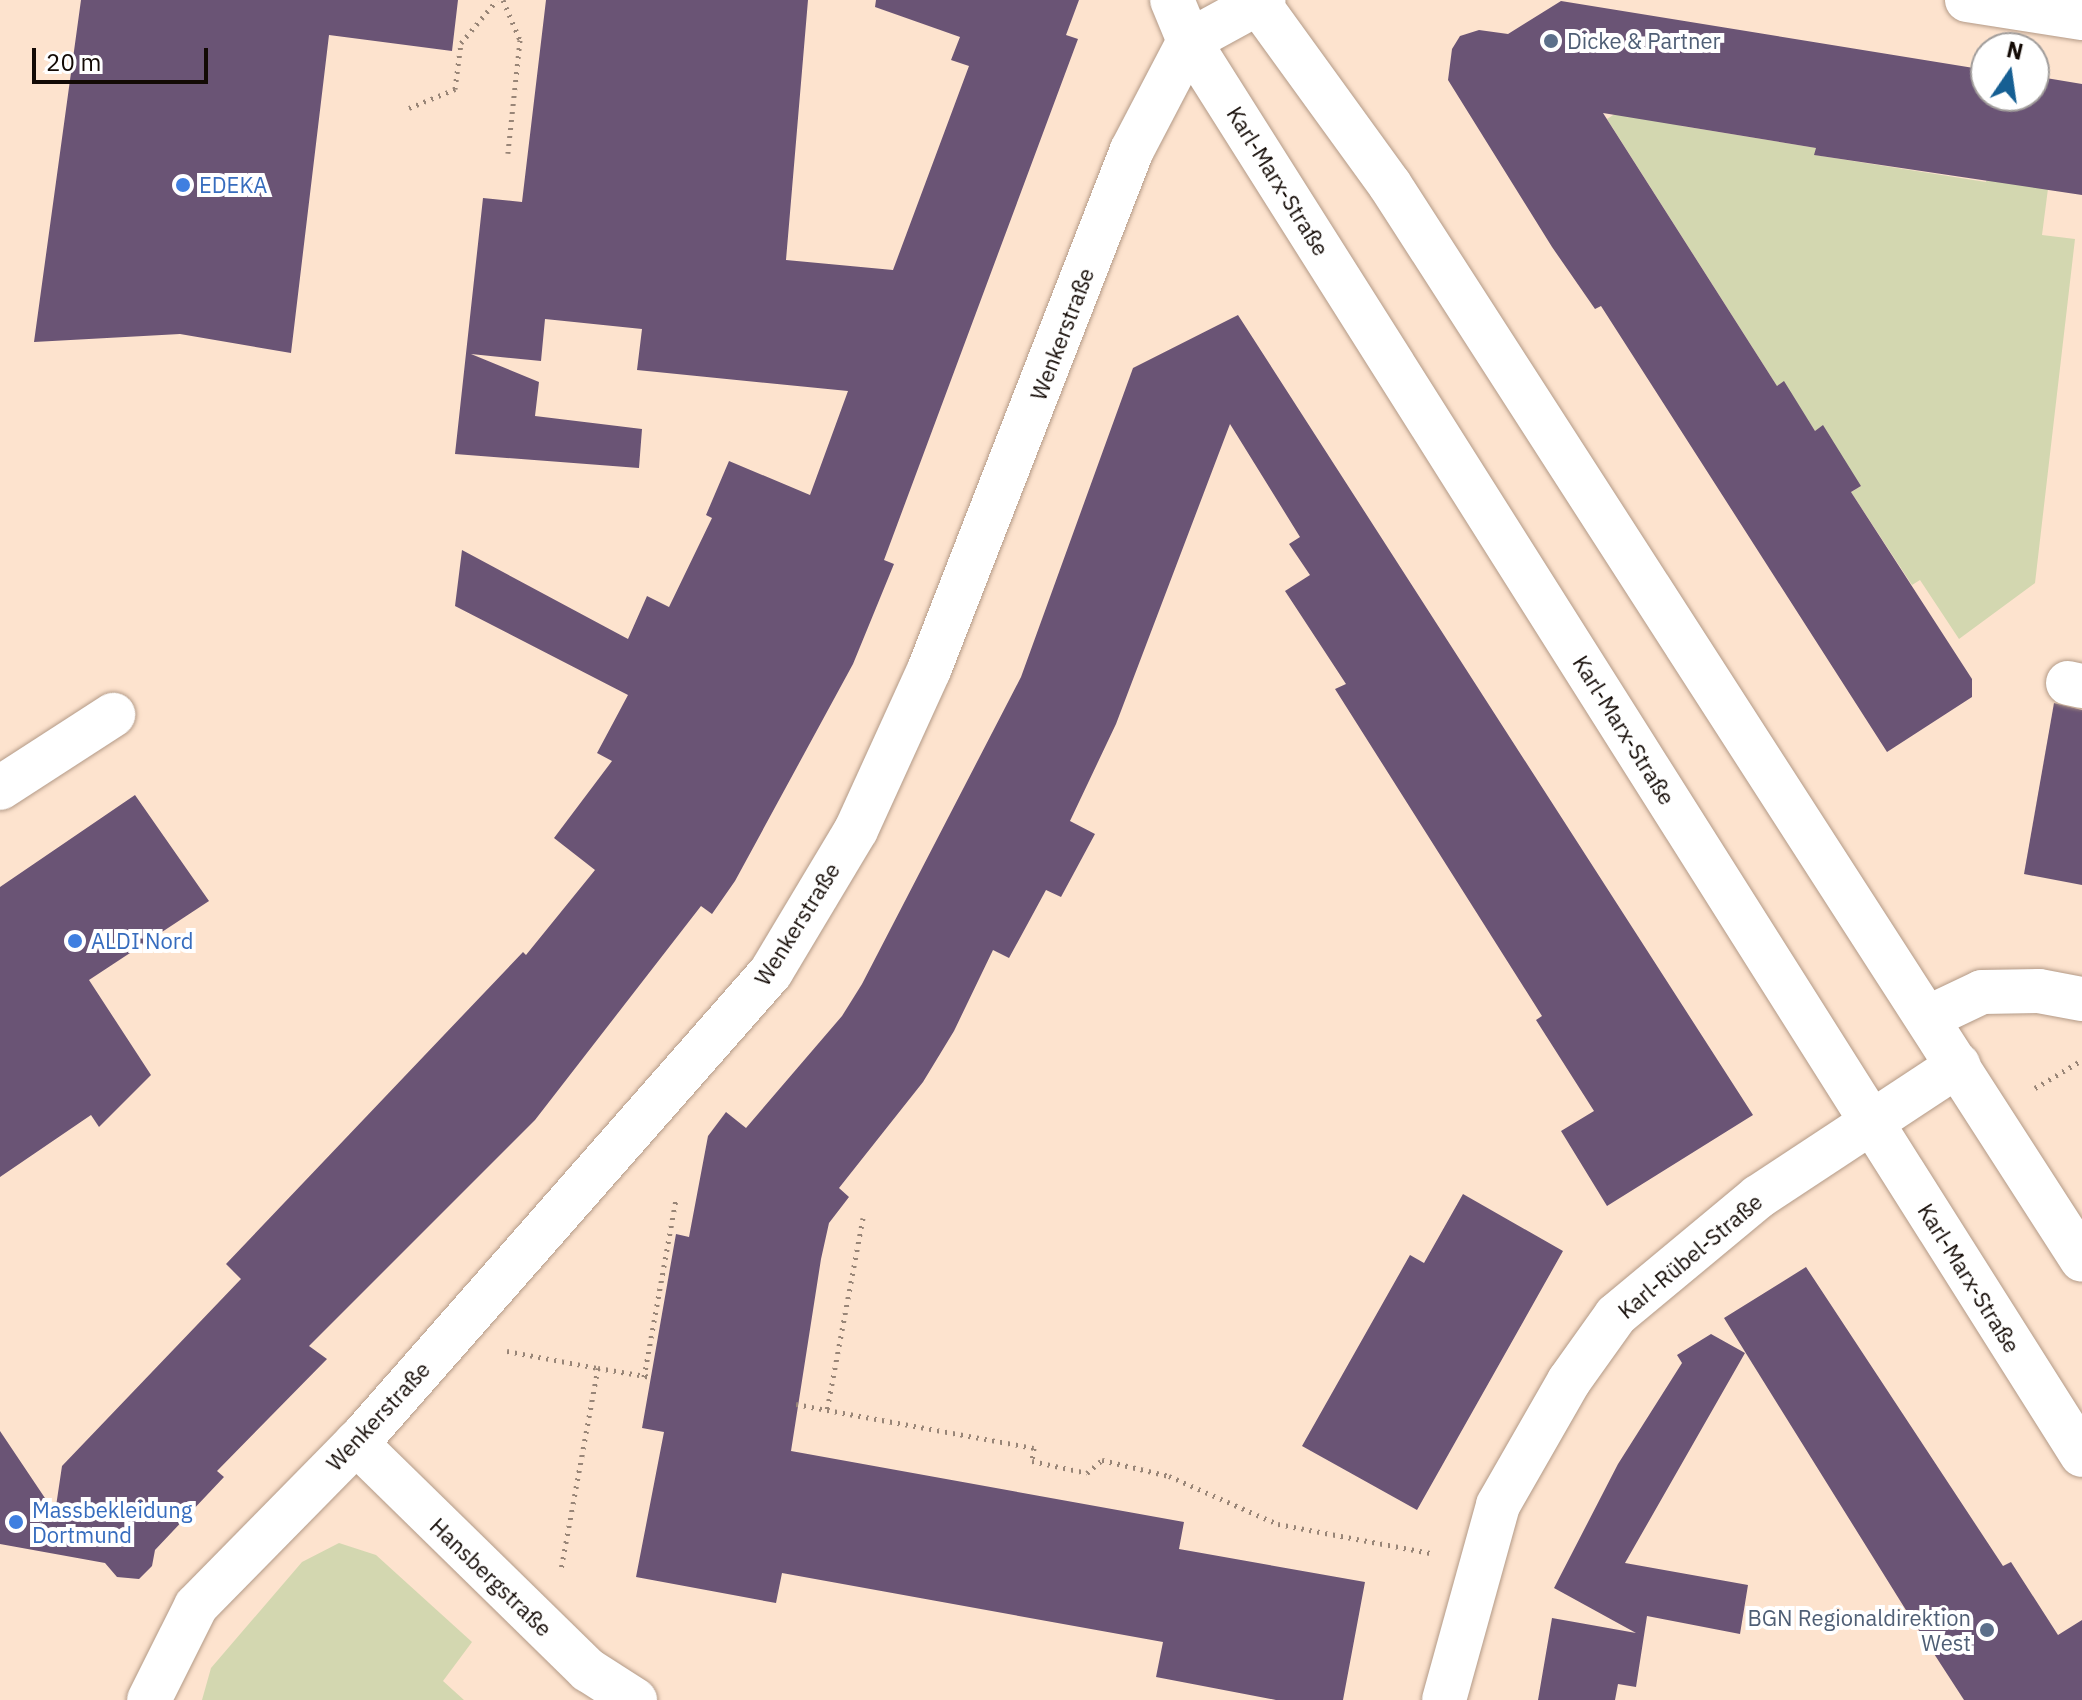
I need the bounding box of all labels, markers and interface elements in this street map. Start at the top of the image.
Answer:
place label: Dicke & Partner [1567,28,1721,54]
scale bar [36,32,212,82]
marker: Dicke & Partner [1542,32,1560,50]
north arrow [1970,32,2050,112]
text: N [2004,34,2026,66]
text: 20 m [46,46,101,78]
street label: Karl-Marx-Straße [1222,102,1334,260]
place label: EDEKA [199,172,267,198]
marker: EDEKA [174,176,192,194]
street label: Wenkerstraße [1025,264,1099,404]
street label: Karl-Marx-Straße [1568,651,1680,809]
street label: Wenkerstraße [749,858,845,990]
place label: ALDI Nord [91,928,193,954]
marker: ALDI Nord [66,932,84,950]
street label: Karl-Rübel-Straße [1613,1188,1767,1324]
street label: Karl-Marx-Straße [1913,1199,2025,1357]
street label: Wenkerstraße [321,1356,435,1476]
place label: Massbekleidung Dortmund [32,1496,192,1548]
street label: Hansbergstraße [425,1512,557,1642]
marker: Massbekleidung Dortmund [7,1513,25,1531]
place label: BGN Regionaldirektion West [1747,1604,1971,1656]
marker: BGN Regionaldirektion West [1978,1621,1996,1639]

